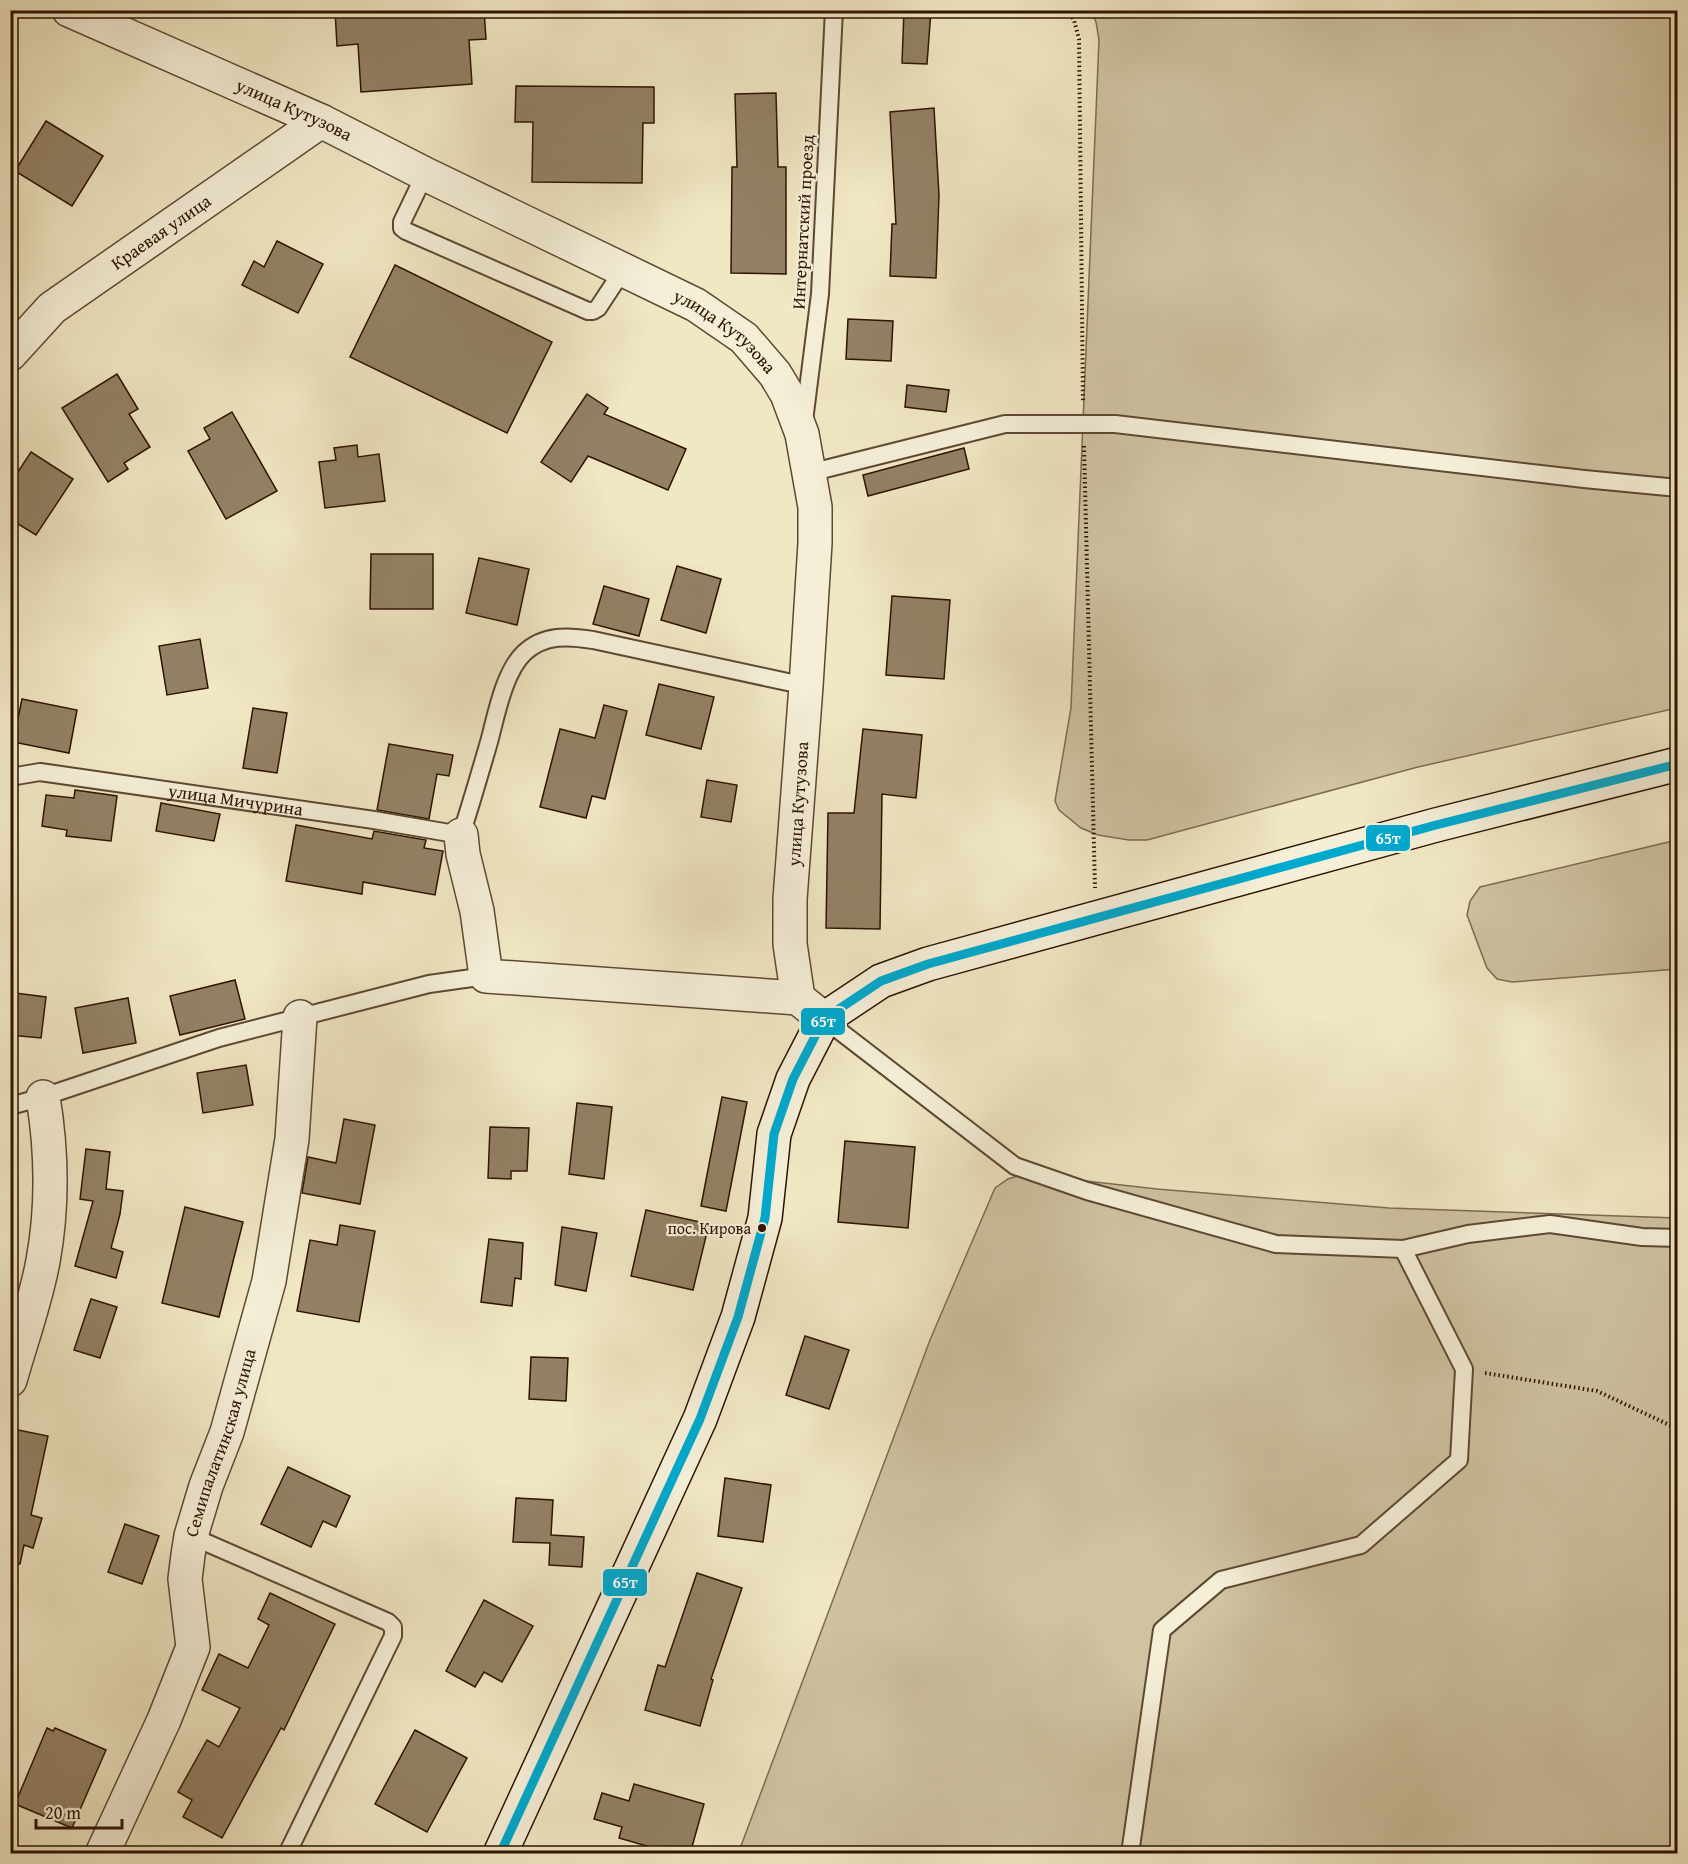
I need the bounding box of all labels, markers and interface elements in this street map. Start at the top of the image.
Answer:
street label: улица Кутузова [231,71,357,148]
street label: Интернатский проезд [784,134,821,310]
street label: Краевая улица [105,187,217,276]
street label: улица Кутузова [668,282,783,380]
street label: улица Кутузова [780,740,815,868]
street label: улица Мичурина [166,776,305,823]
line badge: 65т [1365,824,1411,852]
text: 65т [1375,826,1401,850]
line badge: 65т [800,1007,846,1036]
text: 65т [810,1009,836,1033]
place label: пос. Кирова [668,1216,751,1240]
marker: пос. Кирова [756,1222,768,1234]
street label: Семипалатинская улица [177,1345,263,1540]
line badge: 65т [602,1568,648,1597]
text: 65т [612,1570,638,1594]
scale bar [36,1792,122,1830]
text: 20 m [45,1799,81,1826]

